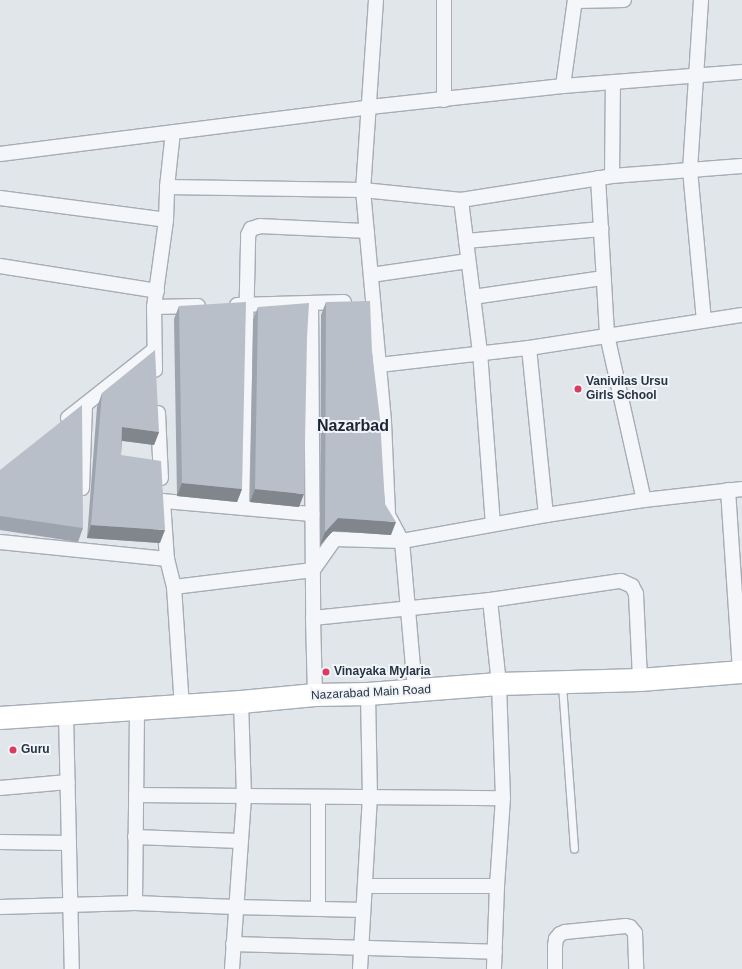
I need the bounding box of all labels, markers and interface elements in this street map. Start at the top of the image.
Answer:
place label: Vanivilas Ursu Girls School [586,375,668,403]
marker: Vanivilas Ursu Girls School [573,384,583,394]
district label: Nazarbad [317,416,389,436]
place label: Vinayaka Mylaria [334,665,431,679]
marker: Vinayaka Mylaria [321,667,331,677]
street label: Nazarabad Main Road [311,683,431,703]
place label: Guru [21,743,50,757]
marker: Guru [8,745,18,755]

